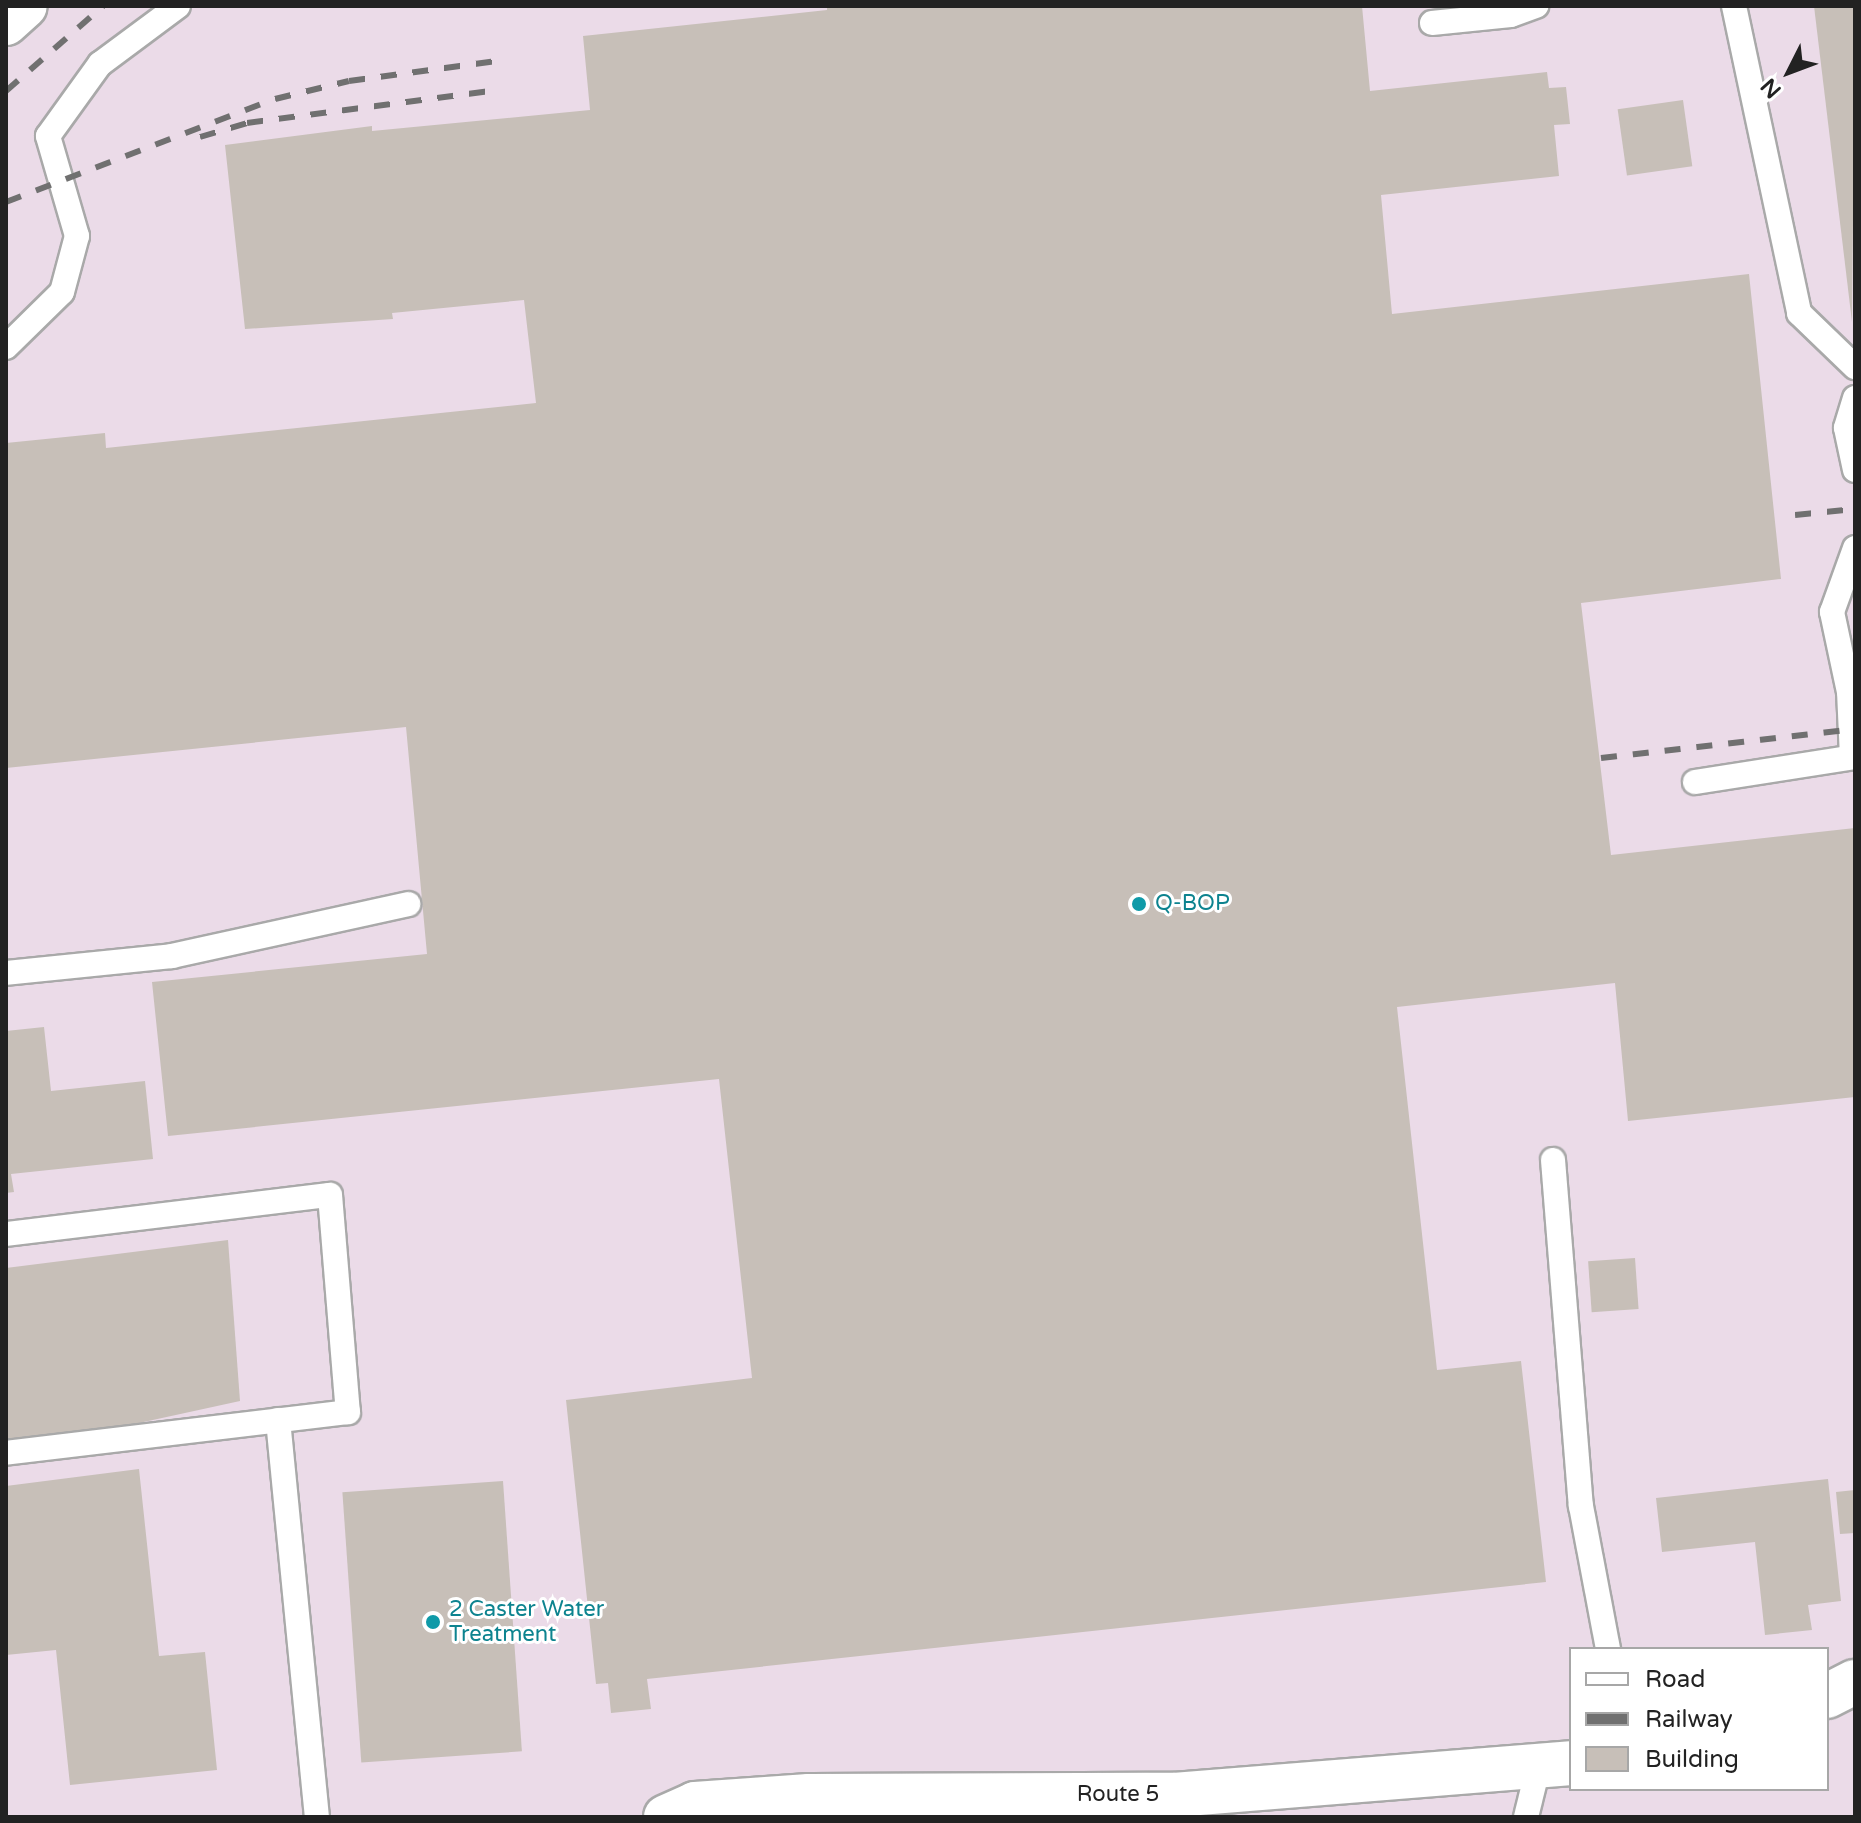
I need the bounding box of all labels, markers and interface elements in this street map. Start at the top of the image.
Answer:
north arrow [1749,32,1829,112]
text: N [1756,73,1787,103]
place label: Q-BOP [1155,891,1230,917]
marker: Q-BOP [1130,895,1148,913]
place label: 2 Caster Water Treatment [449,1596,604,1648]
marker: 2 Caster Water Treatment [424,1613,442,1631]
legend [1569,1647,1829,1791]
text: Road [1645,1665,1705,1694]
text: Railway [1645,1705,1733,1734]
text: Building [1645,1745,1739,1774]
street label: Route 5 [1077,1782,1159,1808]

